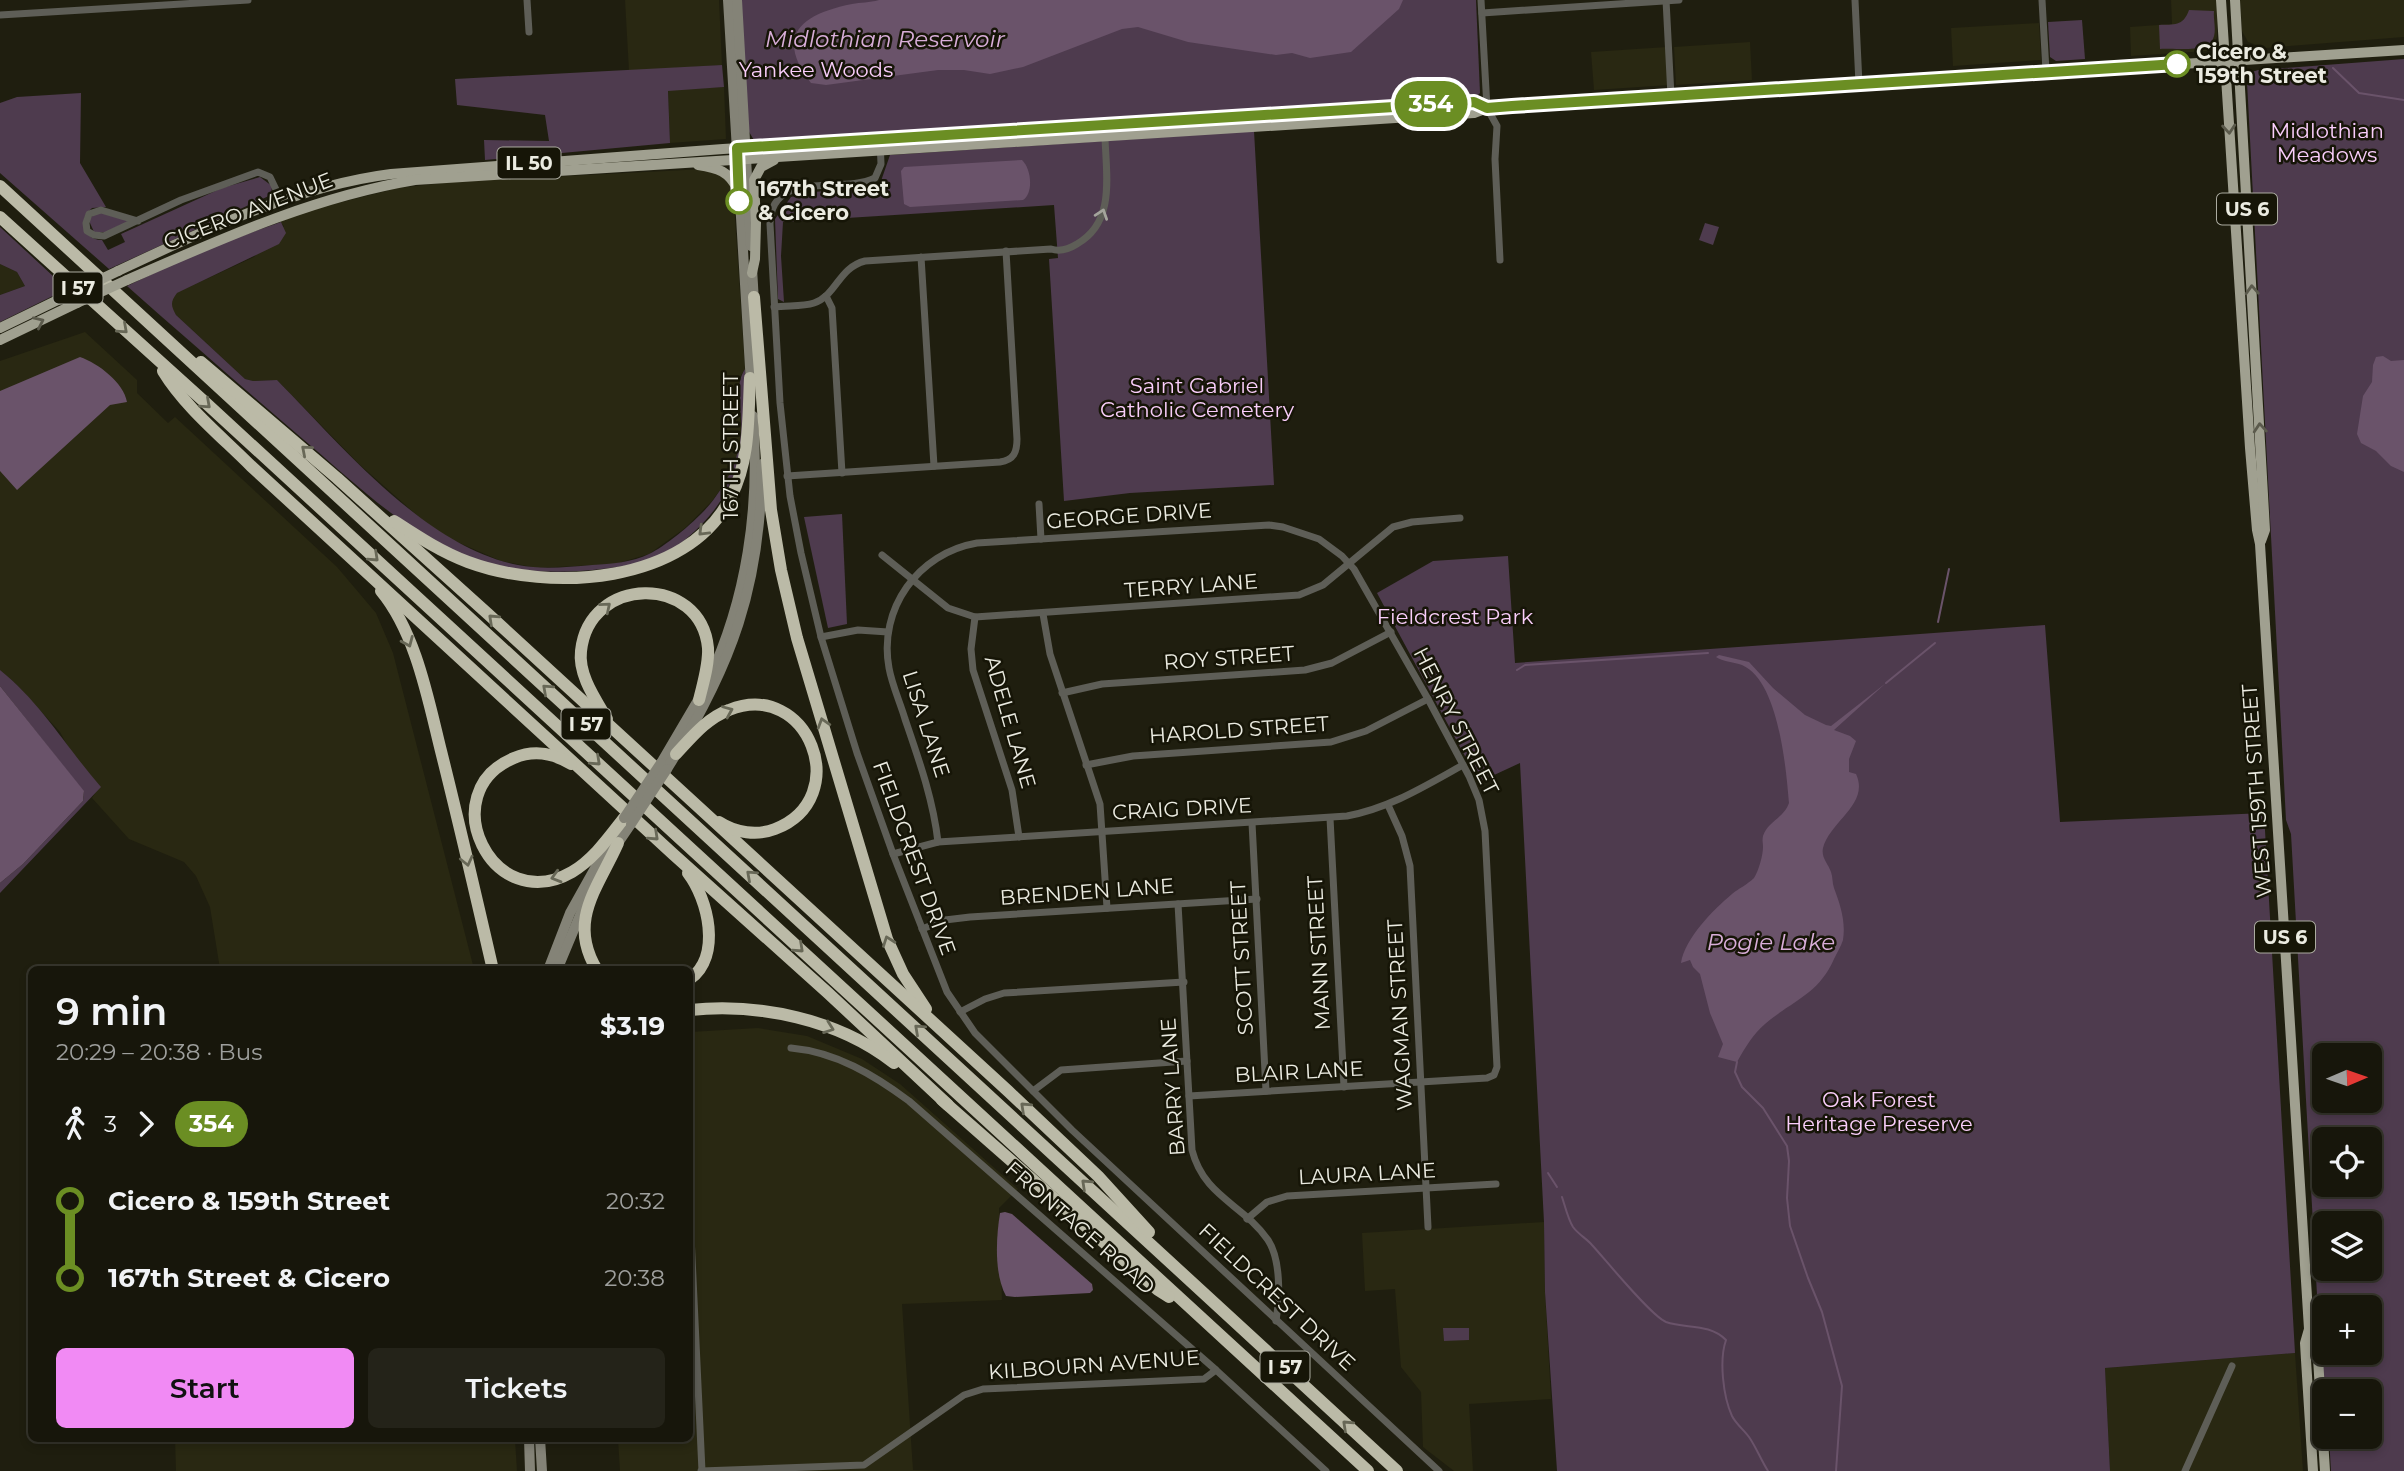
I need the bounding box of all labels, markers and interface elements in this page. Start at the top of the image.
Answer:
water label: Midlothian Reservoir [765,25,1006,53]
place label: Cicero & 159th Street [2196,39,2327,88]
marker: Cicero & 159th Street [2164,51,2190,77]
park label: Yankee Woods [739,57,893,82]
line badge: 354 [1391,81,1471,127]
text: 354 [1409,89,1453,118]
park label: Midlothian Meadows [2270,118,2384,167]
one-way arrow [2221,124,2236,135]
road number: IL 50 [498,148,560,178]
street label: CICERO AVENUE [160,167,336,254]
place label: 167th Street & Cicero [758,176,889,225]
marker: 167th Street & Cicero [726,188,752,214]
road number: US 6 [2217,194,2277,224]
one-way arrow [1094,208,1108,220]
road number: I 57 [54,272,102,304]
one-way arrow [2244,284,2259,295]
one-way arrow [32,316,44,330]
one-way arrow [115,321,128,333]
street label: 167TH STREET [718,372,743,520]
park label: Saint Gabriel Catholic Cemetery [1100,373,1295,422]
one-way arrow [198,395,211,408]
one-way arrow [2253,422,2268,433]
one-way arrow [301,446,314,458]
street label: GEORGE DRIVE [1045,497,1213,534]
one-way arrow [699,523,712,536]
one-way arrow [366,549,379,562]
street label: TERRY LANE [1123,568,1259,603]
one-way arrow [598,602,611,615]
park label: Fieldcrest Park [1377,604,1534,629]
one-way arrow [488,615,501,627]
one-way arrow [400,634,414,647]
street label: ROY STREET [1163,640,1295,675]
street label: HENRY STREET [1409,643,1504,799]
street label: ADELE LANE [980,653,1041,791]
street label: LISA LANE [897,667,955,780]
street label: WEST 159TH STREET [2237,683,2276,899]
one-way arrow [542,684,555,697]
one-way arrow [721,706,733,720]
road number: I 57 [562,708,610,740]
street label: HAROLD STREET [1148,711,1330,748]
one-way arrow [816,717,831,729]
one-way arrow [588,753,601,765]
street label: FIELDCREST DRIVE [868,757,961,958]
street label: CRAIG DRIVE [1111,792,1253,825]
one-way arrow [646,828,659,841]
one-way arrow [459,855,474,867]
one-way arrow [550,869,562,884]
one-way arrow [746,871,759,884]
street label: BRENDEN LANE [999,873,1175,910]
street label: MANN STREET [1302,875,1335,1031]
street label: SCOTT STREET [1225,880,1258,1036]
street label: WAGMAN STREET [1382,919,1417,1111]
road number: US 6 [2255,922,2315,953]
water label: Pogie Lake [1707,928,1835,956]
one-way arrow [882,935,896,947]
one-way arrow [791,940,804,953]
text: 9 min [56,988,167,1035]
text: $3.19 [600,1010,665,1042]
street label: BARRY LANE [1155,1017,1190,1157]
one-way arrow [822,1020,834,1034]
one-way arrow [914,1025,927,1037]
text: 20:29 – 20:38 · Bus [56,1038,262,1066]
north arrow [2312,1043,2382,1113]
map controls [2312,1043,2382,1449]
street label: BLAIR LANE [1234,1056,1364,1087]
park label: Oak Forest Heritage Preserve [1785,1087,1973,1136]
one-way arrow [1020,1102,1033,1115]
icon: walk [56,1105,94,1143]
icon: forward [127,1105,165,1143]
text: 354 [189,1109,234,1138]
text: 3 [104,1110,117,1138]
button: locate [2312,1127,2382,1197]
street label: FRONTAGE ROAD [1000,1156,1160,1299]
street label: LAURA LANE [1297,1157,1437,1190]
one-way arrow [1081,1180,1094,1192]
text: Cicero & 159th Street [108,1185,390,1217]
text: 20:32 [606,1187,665,1215]
button: layers [2312,1211,2382,1281]
street label: FIELDCREST DRIVE [1194,1218,1361,1376]
text: 167th Street & Cicero [108,1262,390,1294]
text: 20:38 [604,1264,665,1292]
button: + [2312,1295,2382,1365]
street label: KILBOURN AVENUE [987,1345,1201,1384]
button: Start [56,1348,354,1428]
button: Tickets [368,1348,665,1428]
road number: I 57 [1260,1352,1310,1382]
button: − [2312,1379,2382,1449]
one-way arrow [1342,1421,1355,1433]

